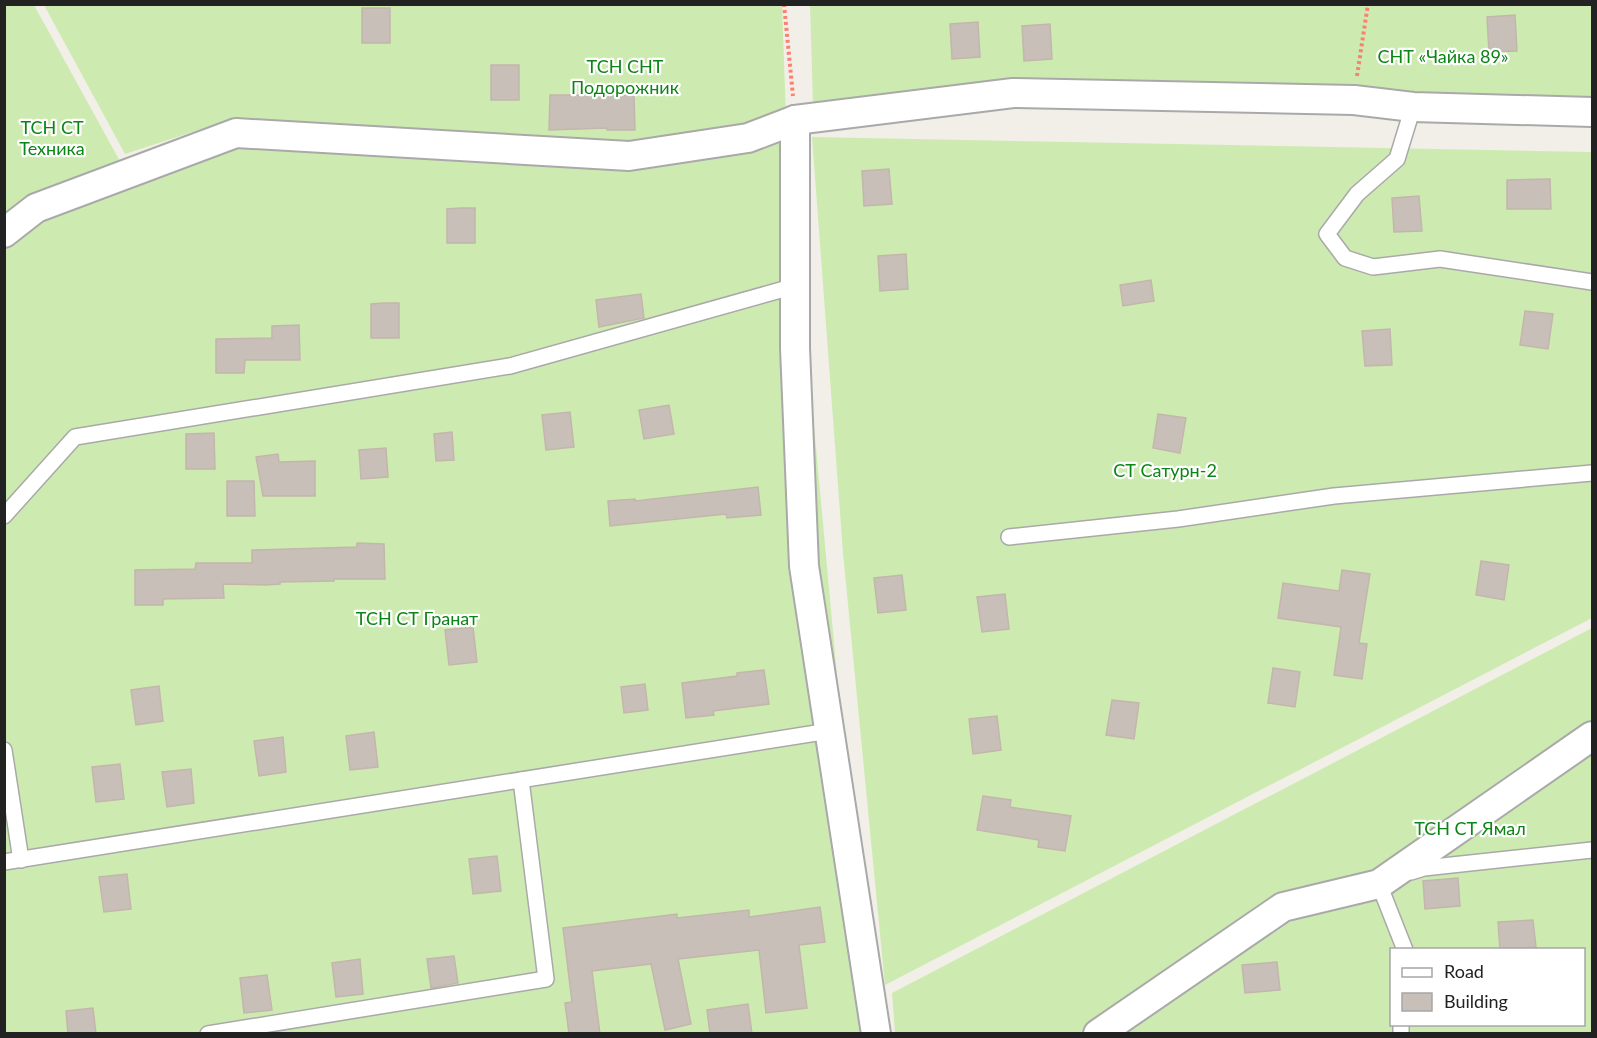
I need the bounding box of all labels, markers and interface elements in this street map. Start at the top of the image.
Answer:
park label: СНТ «Чайка 89» [1377,45,1509,67]
park label: ТСН СНТ Подорожник [571,55,680,98]
park label: ТСН СТ Техника [19,116,85,159]
park label: СТ Сатурн-2 [1113,459,1217,481]
park label: ТСН СТ Гранат [356,607,478,629]
park label: ТСН СТ Ямал [1414,817,1526,839]
legend [1390,948,1585,1026]
text: Road [1444,960,1484,982]
text: Building [1444,990,1508,1012]

